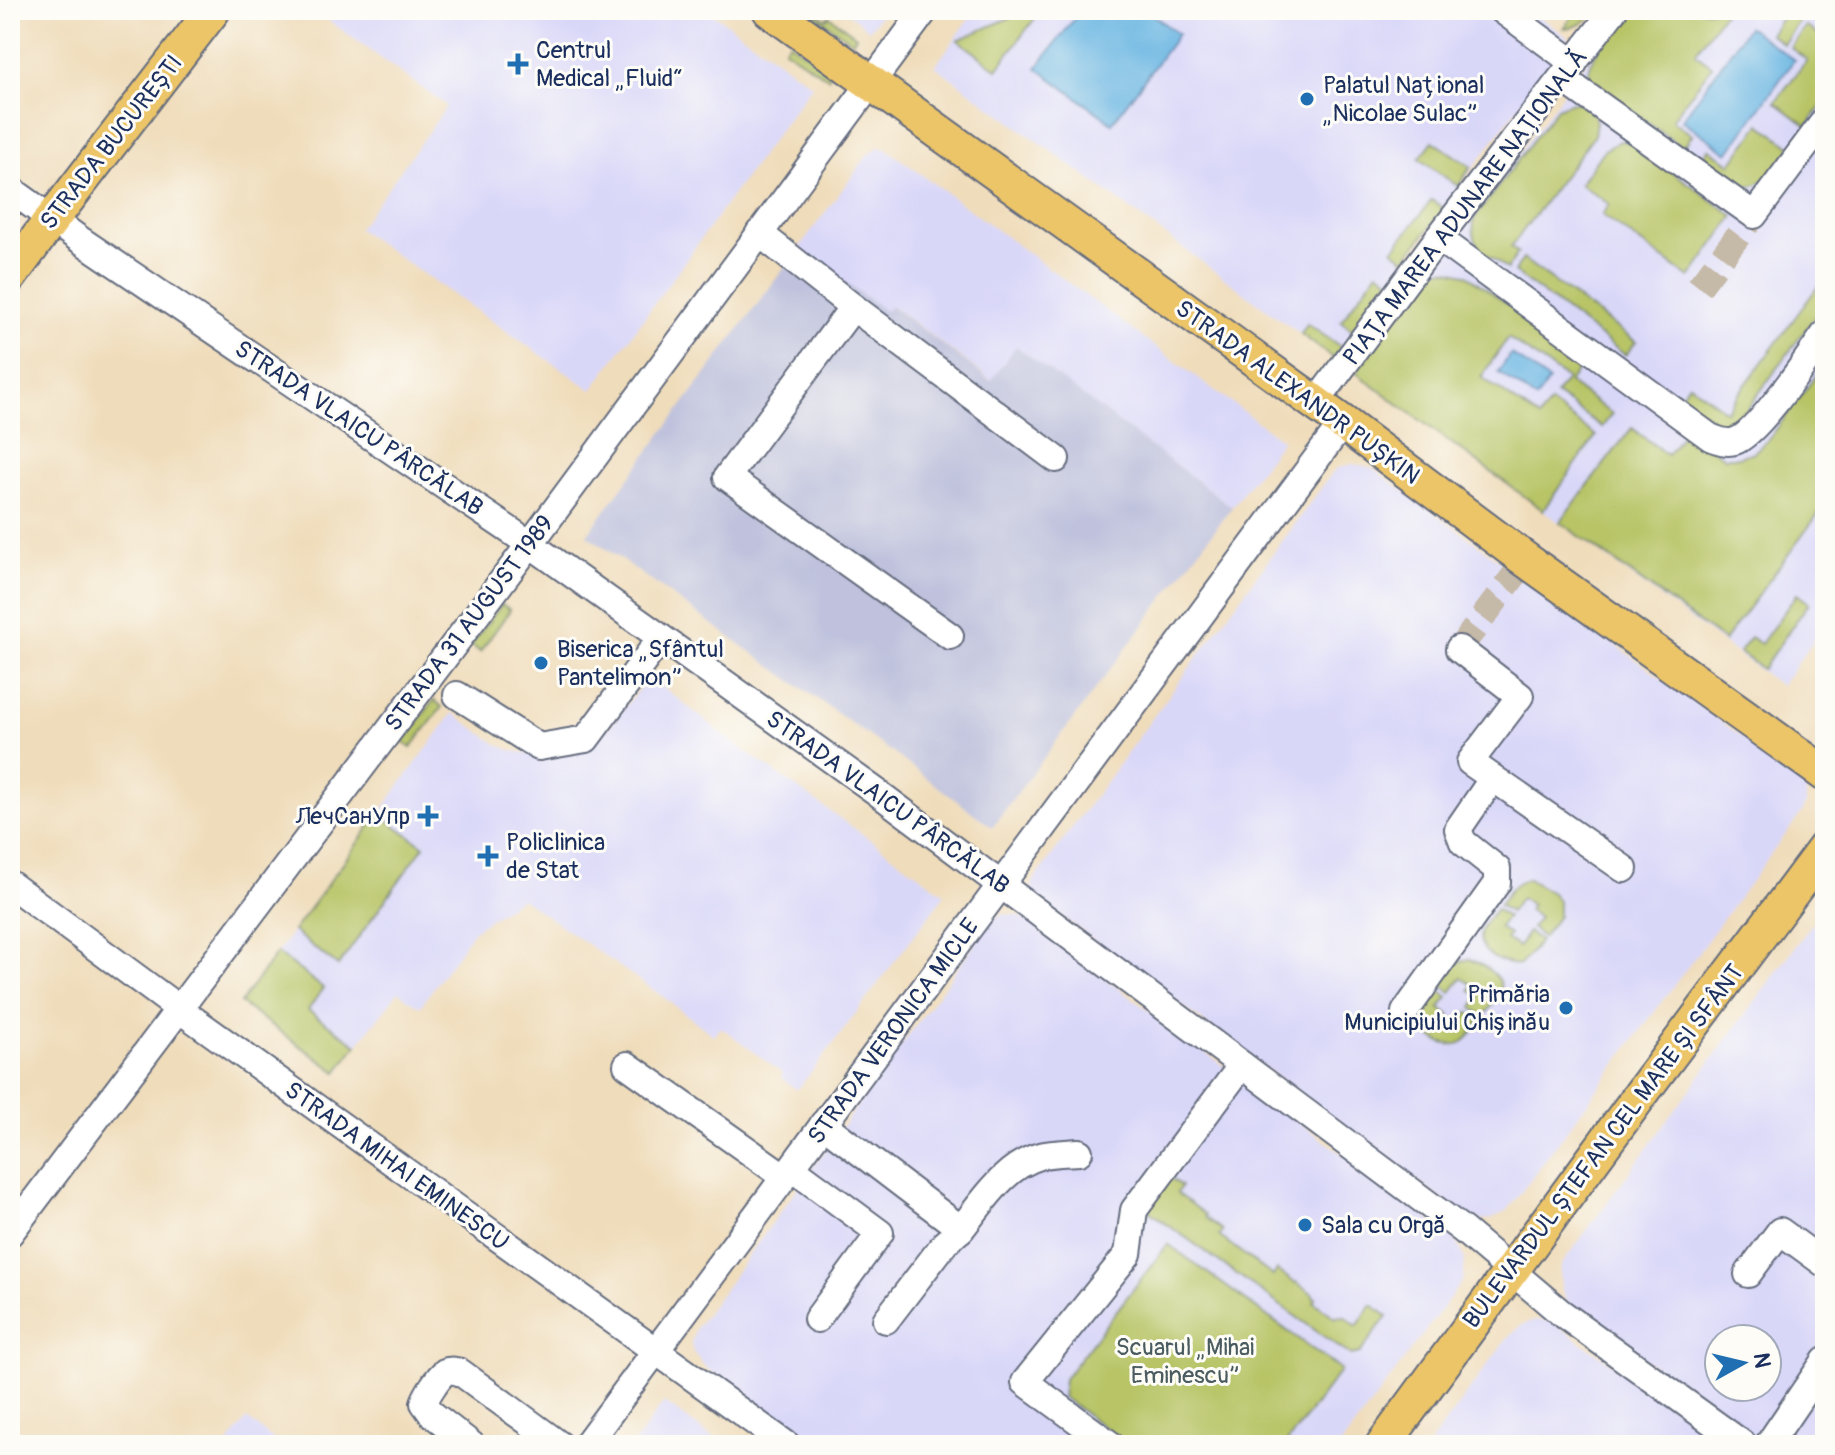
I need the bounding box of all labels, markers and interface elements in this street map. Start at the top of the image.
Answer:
place label: Centrul Medical „Fluid“ [536,36,683,93]
street label: PIAȚA MAREA ADUNARE NAȚIONALĂ [1337,43,1594,371]
street label: STRADA BUCUREȘTI [34,49,189,235]
marker: Centrul Medical „Fluid“ [507,53,529,75]
place label: Palatul Național „Nicolae Sulac” [1323,71,1484,128]
marker: Palatul Național „Nicolae Sulac” [1298,90,1316,108]
street label: STRADA ALEXANDR PUȘKIN [1170,294,1425,491]
street label: STRADA VLAICU PÂRCĂLAB [229,334,488,522]
street label: STRADA 31 AUGUST 1989 [379,510,560,737]
place label: Biserica „Sfântul Pantelimon” [557,635,724,692]
marker: Biserica „Sfântul Pantelimon” [532,654,550,672]
street label: STRADA VLAICU PÂRCĂLAB [760,704,1015,900]
place label: ЛечСанУпр [295,802,410,831]
marker: ЛечСанУпр [417,805,439,827]
place label: Policlinica de Stat [506,828,605,885]
marker: Policlinica de Stat [477,845,499,867]
street label: STRADA VERONICA MICLE [802,913,985,1150]
street label: BULEVARDUL ȘTEFAN CEL MARE ȘI SFÂNT [1457,959,1750,1334]
place label: Primăria Municipiului Chișinău [1344,980,1550,1037]
marker: Primăria Municipiului Chișinău [1557,999,1575,1017]
street label: STRADA MIHAI EMINESCU [279,1076,514,1257]
place label: Sala cu Orgă [1321,1211,1446,1240]
marker: Sala cu Orgă [1296,1216,1314,1234]
north arrow [1703,1323,1783,1403]
park label: Scuarul „Mihai Eminescu” [1116,1333,1254,1390]
text: N [1747,1351,1777,1370]

